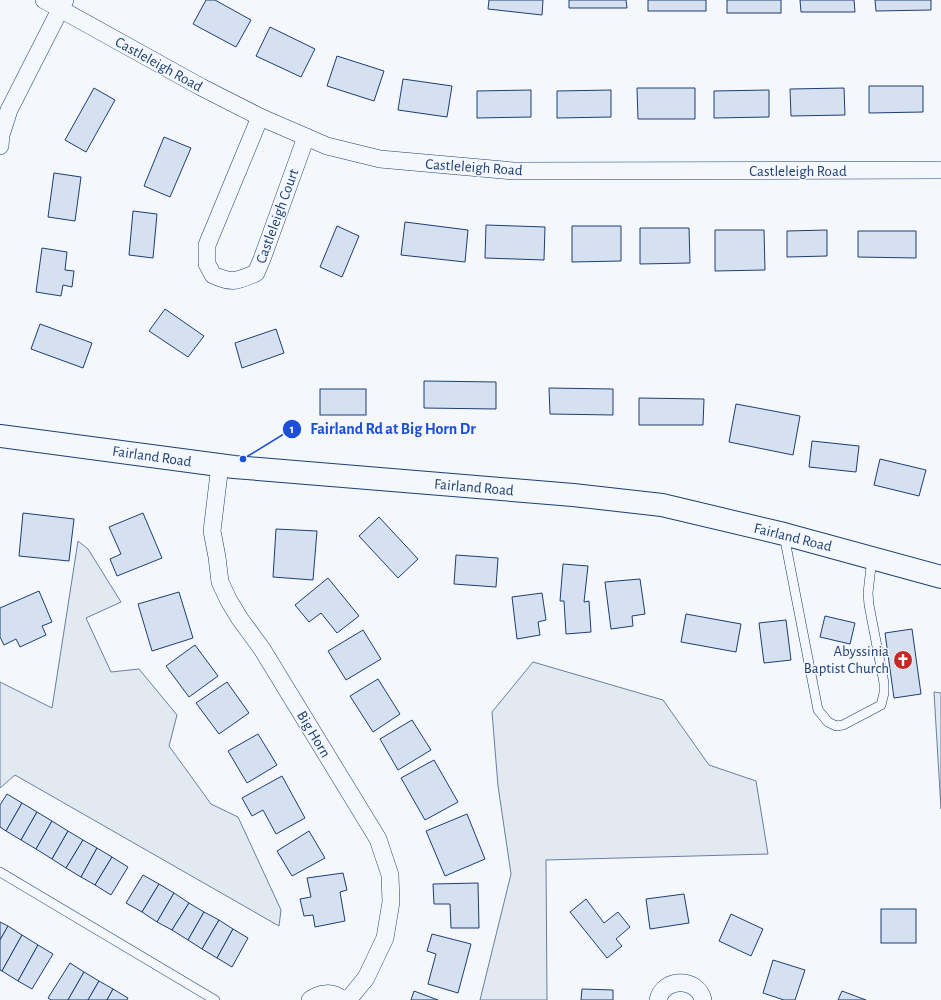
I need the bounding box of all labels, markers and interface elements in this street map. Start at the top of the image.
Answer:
street label: Castleleigh Road [113,34,205,95]
street label: Castleleigh Road [425,157,523,178]
street label: Castleleigh Road [749,164,847,179]
street label: Castleleigh Court [253,167,302,265]
callout: Fairland Rd at Big Horn Dr [282,415,483,443]
text: Fairland Rd at Big Horn Dr [310,421,476,437]
text: 1 [290,423,294,435]
street label: Fairland Road [111,444,193,470]
street label: Fairland Road [434,477,515,498]
street label: Fairland Road [752,521,834,554]
place label: Abyssinia Baptist Church [804,644,889,676]
church icon: Abyssinia Baptist Church [892,649,914,671]
street label: Big Horn [294,708,333,760]

